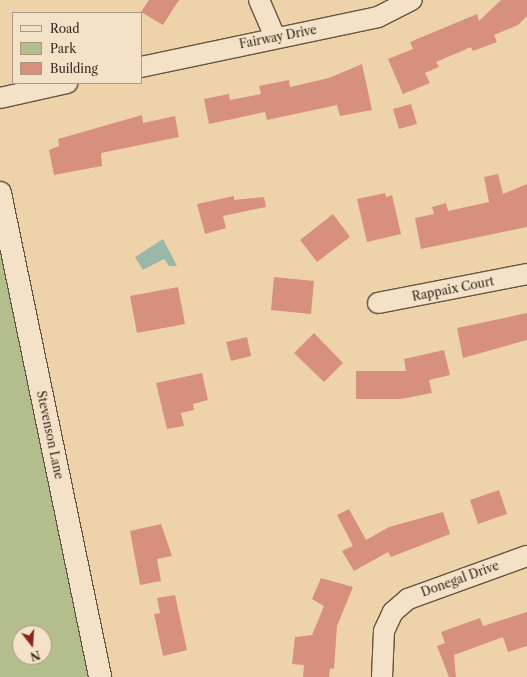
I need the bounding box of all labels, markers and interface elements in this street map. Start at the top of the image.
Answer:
legend [12,12,142,84]
text: Road [50,21,80,36]
street label: Fairway Drive [238,22,318,52]
text: Park [50,41,76,56]
text: Building [50,61,98,76]
street label: Rappaix Court [411,274,495,304]
street label: Stevenson Lane [34,389,66,481]
street label: Donegal Drive [419,558,501,600]
north arrow [12,625,52,665]
text: N [29,647,42,664]

